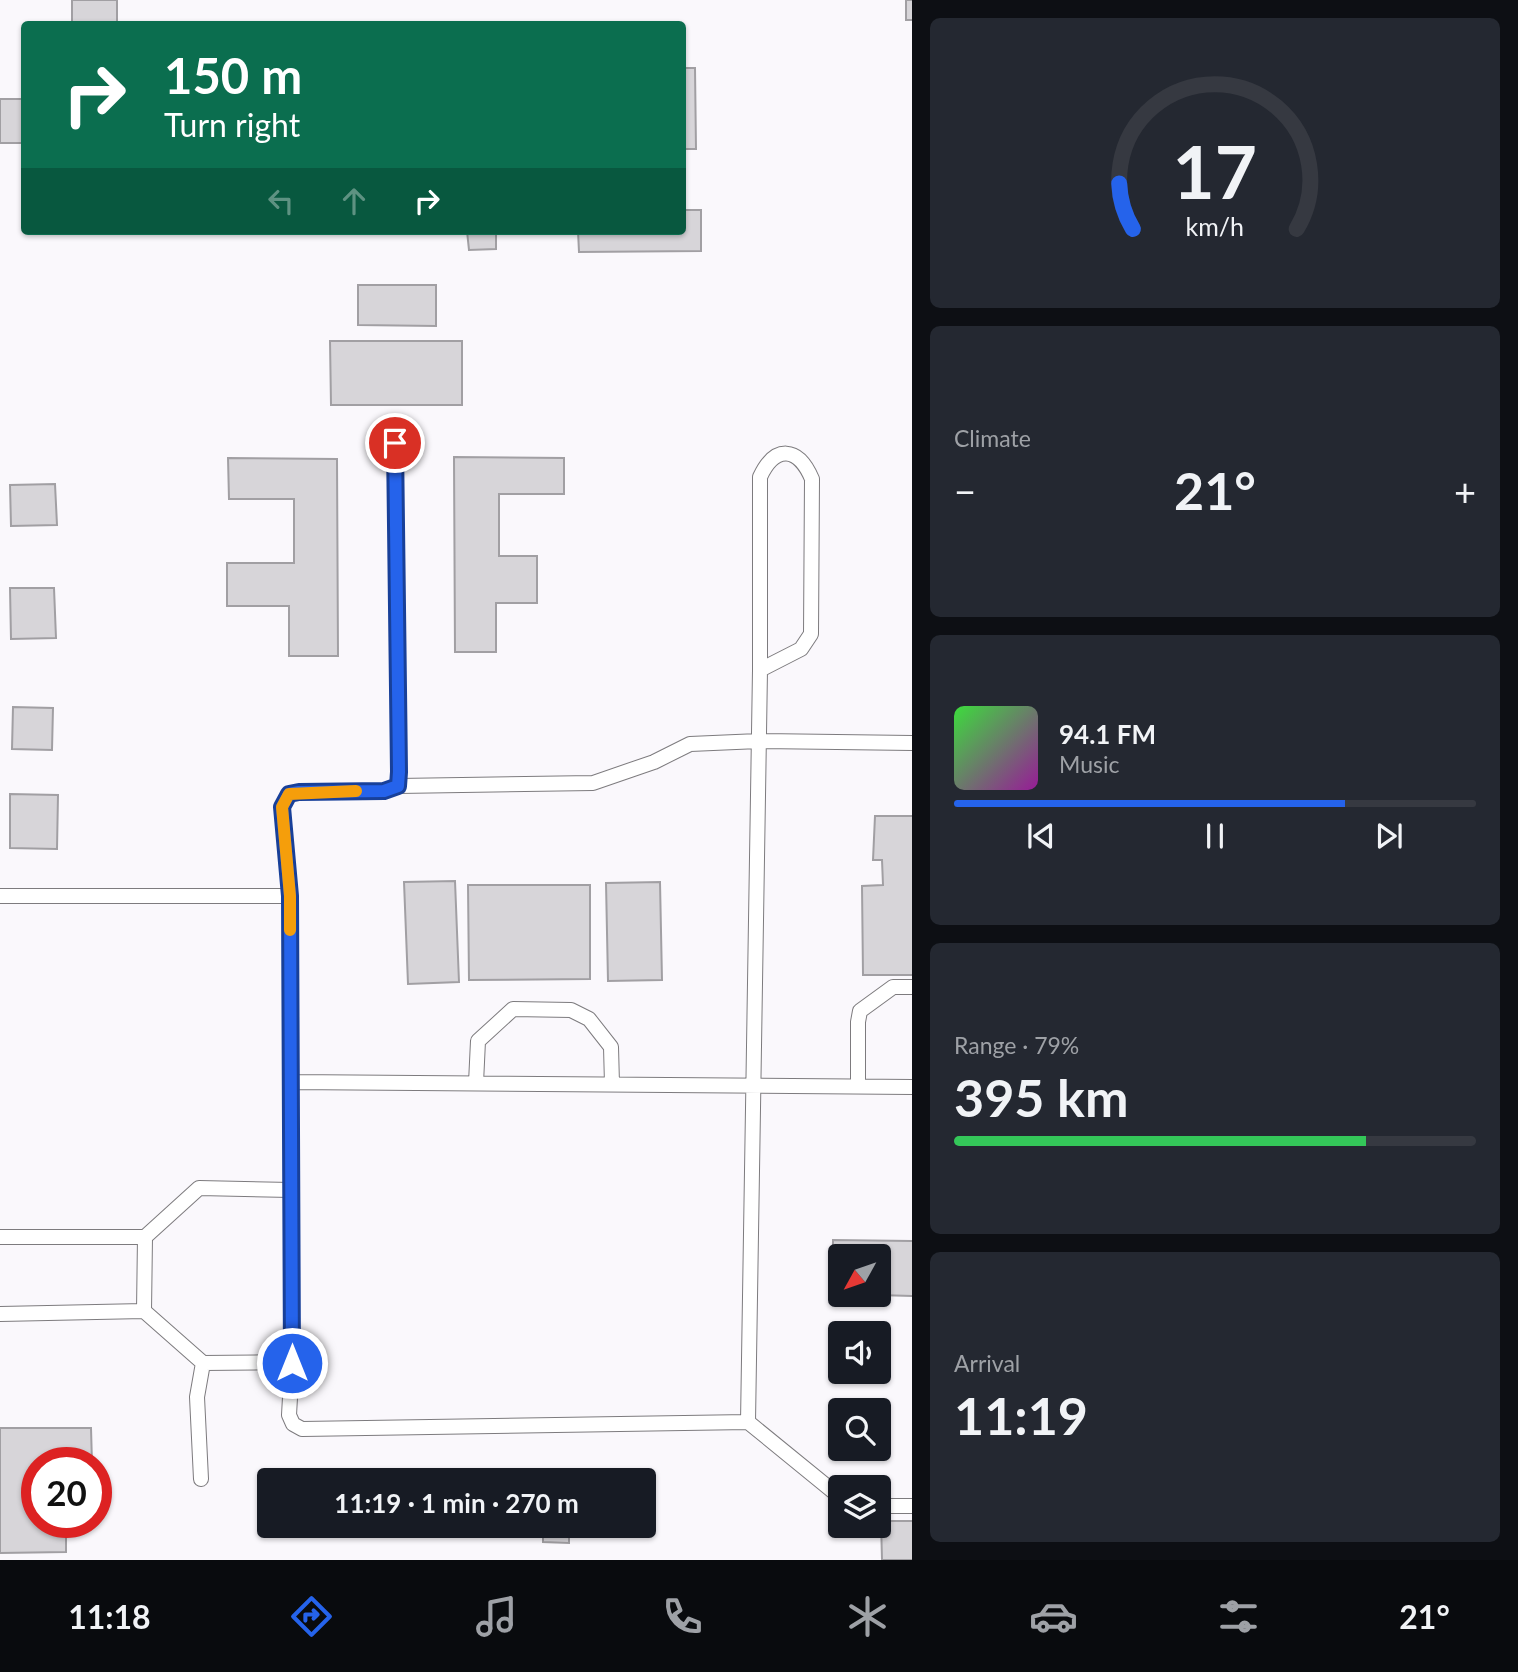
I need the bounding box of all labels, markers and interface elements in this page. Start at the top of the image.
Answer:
text: 150 m [164,46,302,104]
icon: right [49,49,140,140]
text: Turn right [164,105,300,144]
text: 17 [1173,128,1257,216]
icon: left [262,182,300,220]
icon: ahead [335,182,373,220]
icon: right [408,182,446,220]
text: km/h [1186,211,1244,241]
pin [365,413,425,473]
icon: arrive [376,424,414,462]
text: Climate [954,424,1031,452]
text: 21° [1174,459,1256,521]
text: − [954,468,976,514]
text: + [1454,468,1476,514]
text: 94.1 FM [1059,718,1156,750]
text: Music [1059,750,1119,778]
icon: previous [1022,817,1060,855]
icon: pause [1196,817,1234,855]
icon: next [1370,817,1408,855]
text: Range · 79% [954,1031,1079,1059]
text: 395 km [954,1066,1128,1128]
north arrow [828,1244,891,1307]
map controls [828,1244,891,1538]
button: sound [828,1321,891,1384]
position arrow [255,1326,329,1400]
text: Arrival [954,1349,1020,1377]
text: 11:19 [954,1384,1088,1446]
button: search [828,1398,891,1461]
speed limit sign: 20 [21,1447,112,1538]
button: layers [828,1475,891,1538]
text: 11:19 · 1 min · 270 m [334,1487,579,1519]
icon: directions [287,1592,336,1641]
icon: music [472,1592,521,1641]
icon: phone [658,1592,707,1641]
icon: climate [843,1592,892,1641]
icon: car [1029,1592,1078,1641]
icon: filters [1214,1592,1263,1641]
text: 11:18 [68,1597,151,1636]
text: 21° [1399,1597,1450,1636]

